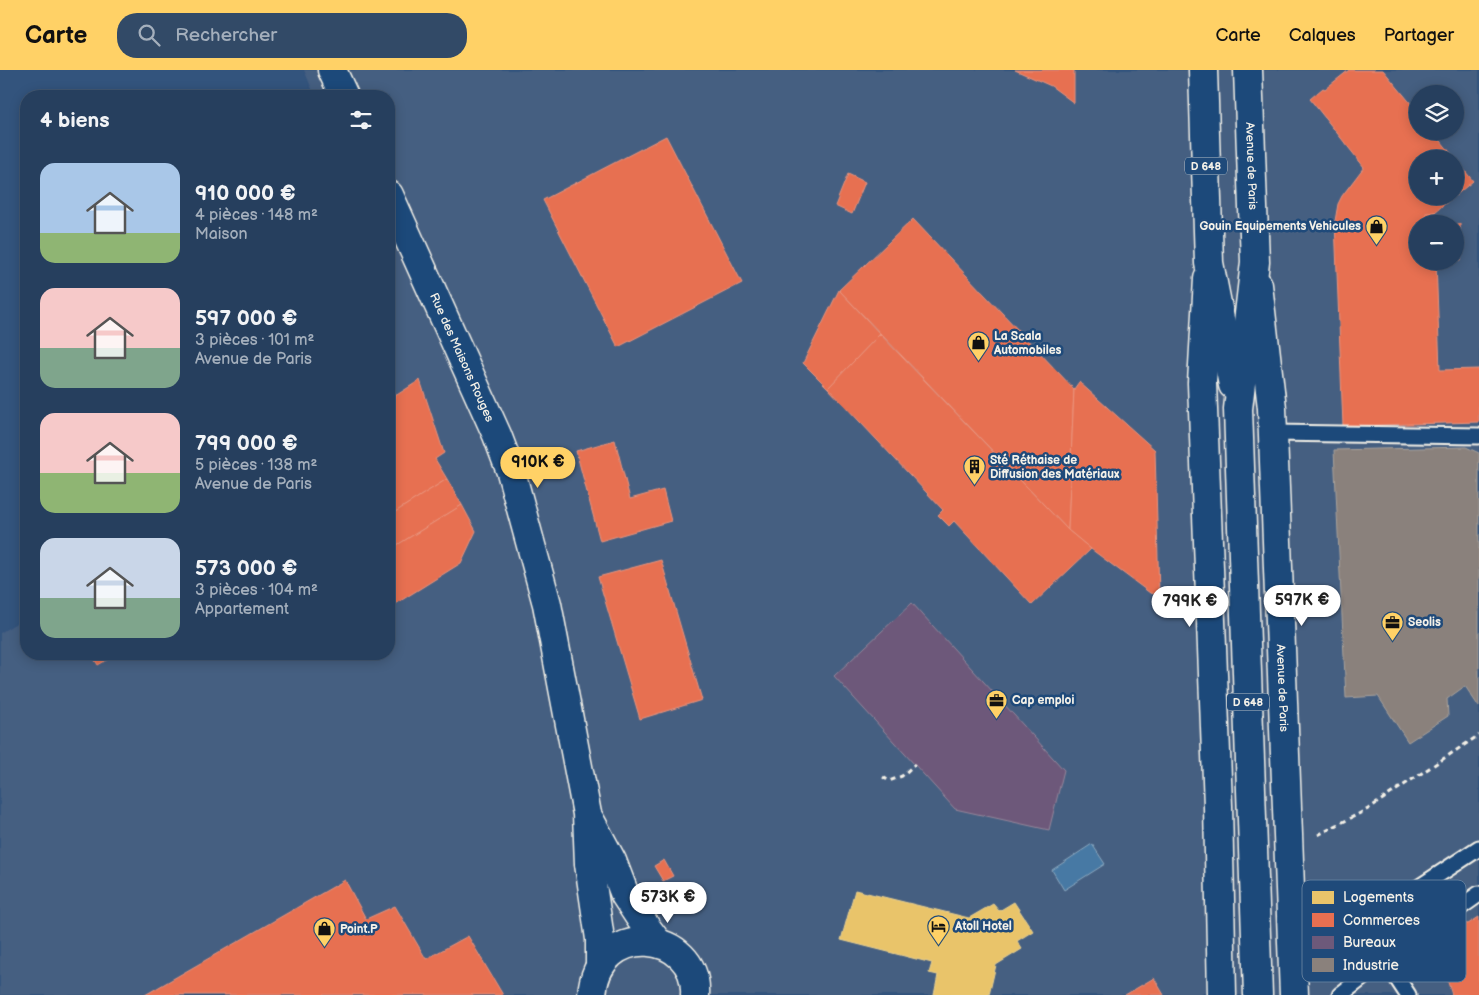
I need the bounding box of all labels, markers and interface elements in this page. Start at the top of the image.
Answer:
search box [117,13,467,58]
text: Carte [25,21,87,50]
icon: search [135,21,163,49]
text: Rechercher [175,24,277,47]
text: Carte [1215,25,1261,46]
text: Calques [1289,25,1356,46]
text: Partager [1384,25,1454,46]
map controls [1409,85,1464,270]
button: layers [1409,85,1464,140]
icon: filters [347,106,375,134]
text: 4 biens [40,108,110,133]
street label: Avenue de Paris [1242,122,1260,210]
button: + [1409,150,1464,205]
road number: D 648 [1185,158,1227,174]
text: 910 000 € [195,181,296,206]
icon: home [80,183,140,243]
text: 4 pièces · 148 m² [195,206,318,225]
shop icon: Gouin Equipements Vehicules [1365,214,1389,245]
button: − [1409,215,1464,270]
place label: Gouin Equipements Vehicules [1199,219,1361,234]
text: Maison [195,225,248,244]
street label: Rue des Maisons Rouges [426,291,497,424]
text: 597 000 € [195,306,297,331]
icon: home [80,308,140,368]
place label: La Scala Automobiles [993,329,1062,358]
text: 3 pièces · 101 m² [195,331,314,350]
shop icon: La Scala Automobiles [966,331,990,362]
text: Avenue de Paris [195,350,312,369]
text: 799 000 € [195,431,298,456]
icon: home [80,433,140,493]
pin: 910K € [497,446,579,489]
text: 910K € [511,453,565,472]
place label: Sté Réthaise de Diffusion des Matériaux [990,453,1120,482]
building icon: Sté Réthaise de Diffusion des Matériaux [962,455,986,486]
text: 5 pièces · 138 m² [195,456,317,475]
text: Avenue de Paris [195,475,312,494]
text: 573 000 € [195,556,297,581]
icon: home [80,558,140,618]
text: 3 pièces · 104 m² [195,581,318,600]
pin: 597K € [1261,584,1343,627]
pin: 799K € [1149,586,1231,628]
text: 597K € [1275,591,1329,610]
text: 799K € [1163,592,1217,611]
text: Appartement [195,600,289,619]
office icon: Seolis [1380,610,1404,641]
place label: Seolis [1408,615,1441,630]
street label: Avenue de Paris [1273,644,1291,732]
office icon: Cap emploi [984,688,1008,719]
place label: Cap emploi [1012,693,1074,708]
road number: D 648 [1227,694,1269,710]
legend [1302,880,1466,982]
pin: 573K € [627,882,709,924]
text: 573K € [641,888,695,907]
text: Logements [1343,889,1414,906]
text: Commerces [1343,912,1420,929]
hotel icon: Atoll Hotel [927,914,951,945]
shop icon: Point.P [312,917,336,948]
place label: Atoll Hotel [954,919,1012,934]
place label: Point.P [340,922,378,937]
text: Bureaux [1343,934,1396,951]
text: Industrie [1343,957,1399,974]

